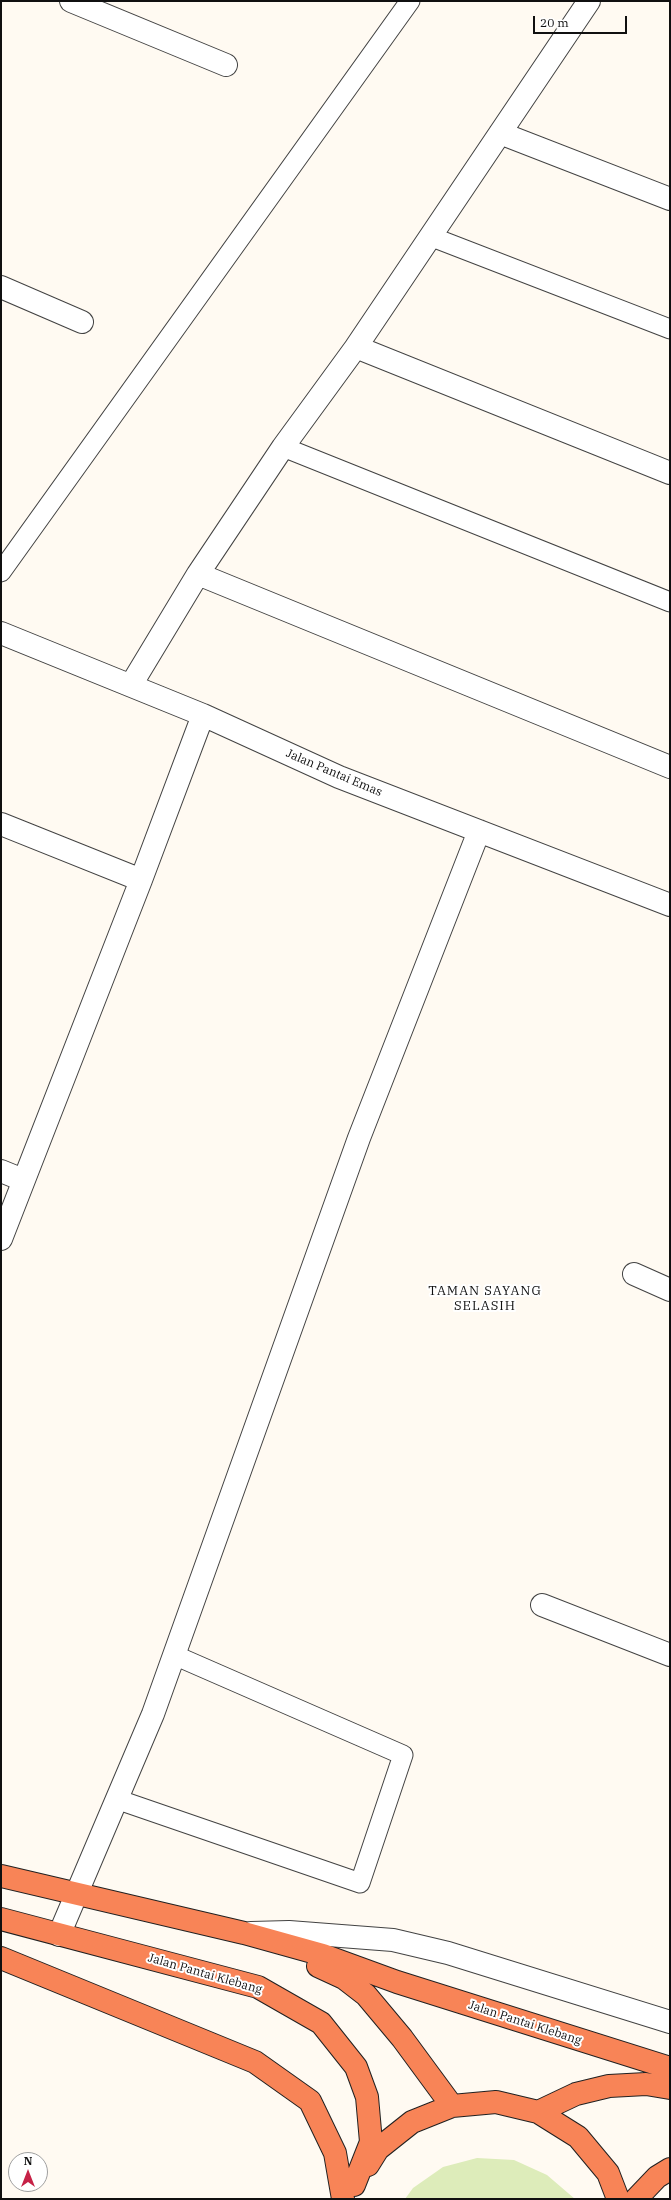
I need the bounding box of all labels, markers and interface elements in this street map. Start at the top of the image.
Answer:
scale bar [535,8,629,34]
text: 20 m [540,15,569,30]
street label: Jalan Pantai Emas [284,746,384,800]
district label: TAMAN SAYANG SELASIH [428,1283,542,1314]
street label: Jalan Pantai Klebang [146,1951,264,1997]
street label: Jalan Pantai Klebang [467,1998,583,2048]
north arrow [8,2152,48,2192]
text: N [24,2154,32,2168]

